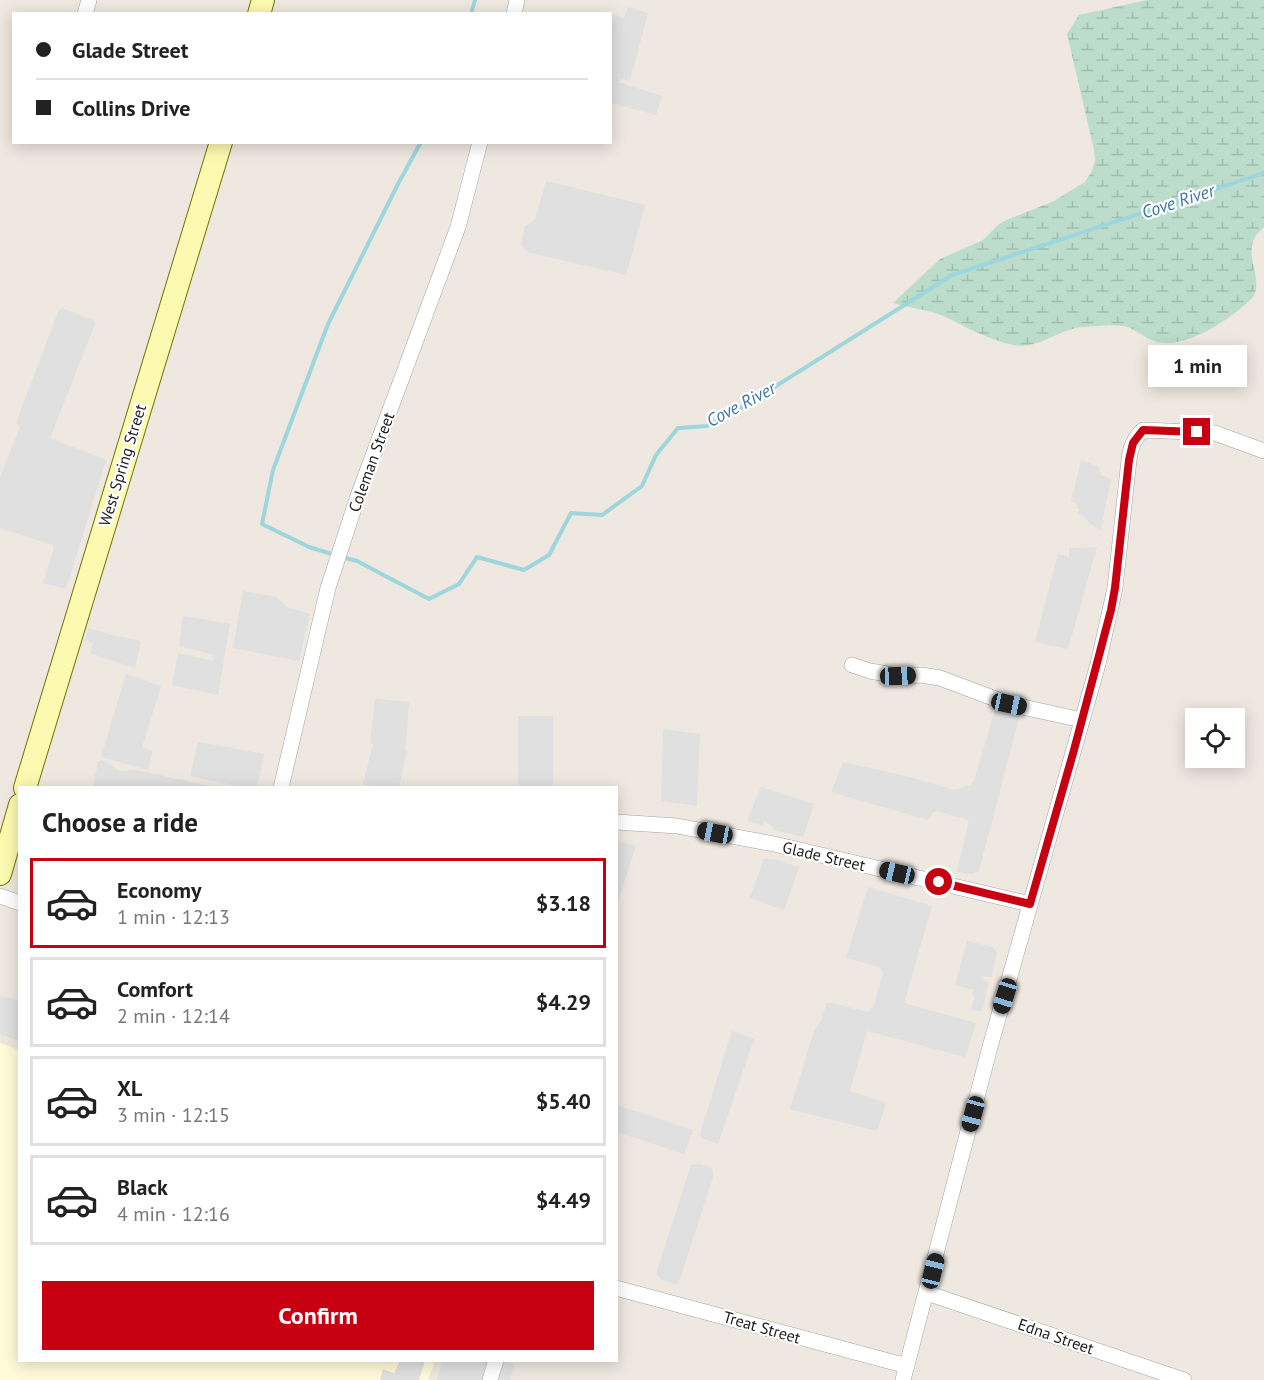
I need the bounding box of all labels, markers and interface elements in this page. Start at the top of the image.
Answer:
text: Glade Street [72,36,188,64]
text: Collins Drive [72,94,190,122]
water label: Cove River [1139,178,1218,224]
callout: 1 min [1148,345,1246,387]
text: 1 min [1173,353,1222,379]
water label: Cove River [702,376,781,432]
street label: West Spring Street [94,401,150,528]
street label: Coleman Street [344,409,399,515]
route end [1183,418,1210,445]
car [880,666,916,686]
car [990,691,1028,717]
map controls [1185,708,1245,768]
button: locate [1185,708,1245,768]
text: Choose a ride [42,805,198,839]
car [696,821,734,845]
street label: Glade Street [781,837,868,875]
car [877,860,917,886]
route start [925,868,952,895]
icon: car [45,876,99,930]
text: Economy [117,876,201,904]
text: $3.18 [536,889,591,917]
text: 1 min · 12:13 [117,904,230,930]
icon: car [45,975,99,1029]
text: Comfort [117,975,193,1003]
car [991,976,1019,1016]
text: $4.29 [536,988,591,1016]
text: 2 min · 12:14 [117,1003,230,1029]
icon: car [45,1074,99,1128]
text: XL [117,1074,142,1102]
text: $5.40 [536,1087,591,1115]
car [960,1094,986,1134]
text: 3 min · 12:15 [117,1102,230,1128]
icon: car [45,1173,99,1227]
text: Black [117,1173,168,1201]
text: $4.49 [536,1186,591,1214]
text: 4 min · 12:16 [117,1201,230,1227]
car [920,1251,946,1291]
button: Confirm [42,1281,594,1350]
street label: Treat Street [721,1306,803,1348]
street label: Edna Street [1015,1314,1097,1359]

